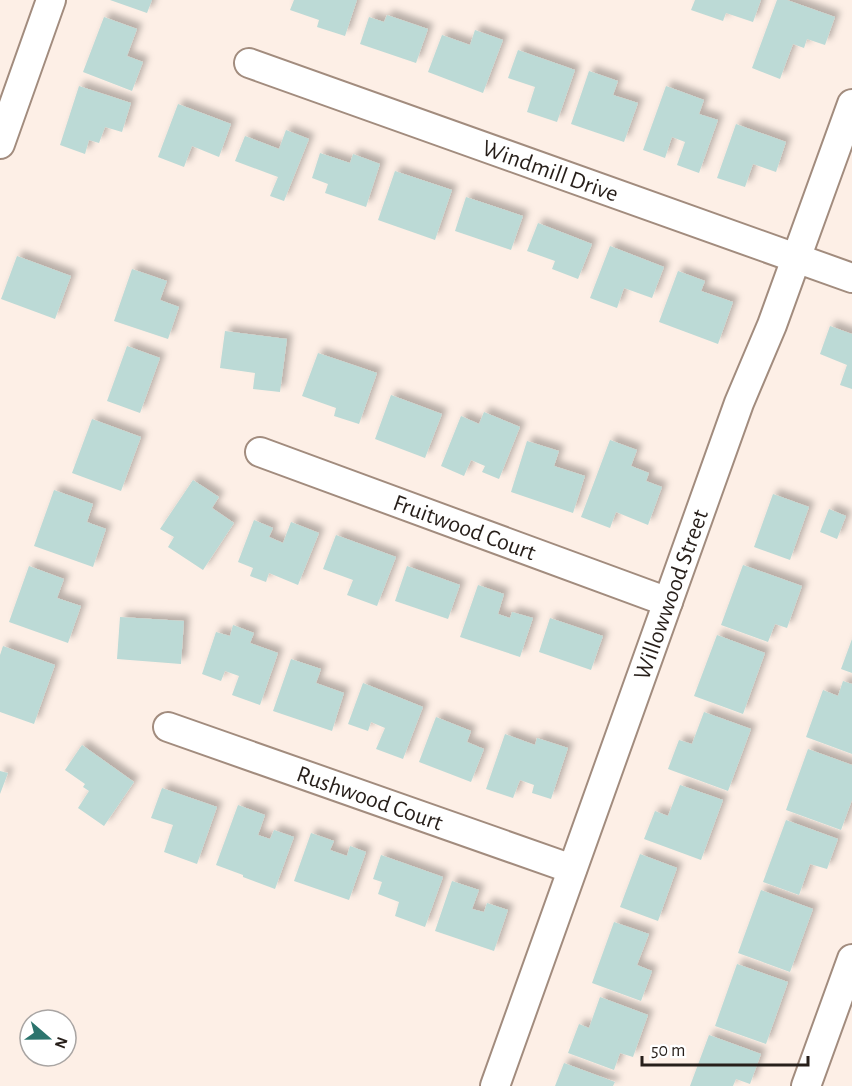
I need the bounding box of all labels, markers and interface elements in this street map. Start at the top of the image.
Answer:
street label: Windmill Drive [479,136,621,207]
street label: Fruitwood Court [390,491,539,565]
street label: Willowwood Street [630,506,713,683]
street label: Rushwood Court [293,762,446,836]
north arrow [18,1008,78,1068]
scale bar [642,1029,808,1067]
text: N [52,1035,71,1051]
text: 50 m [651,1042,685,1060]

